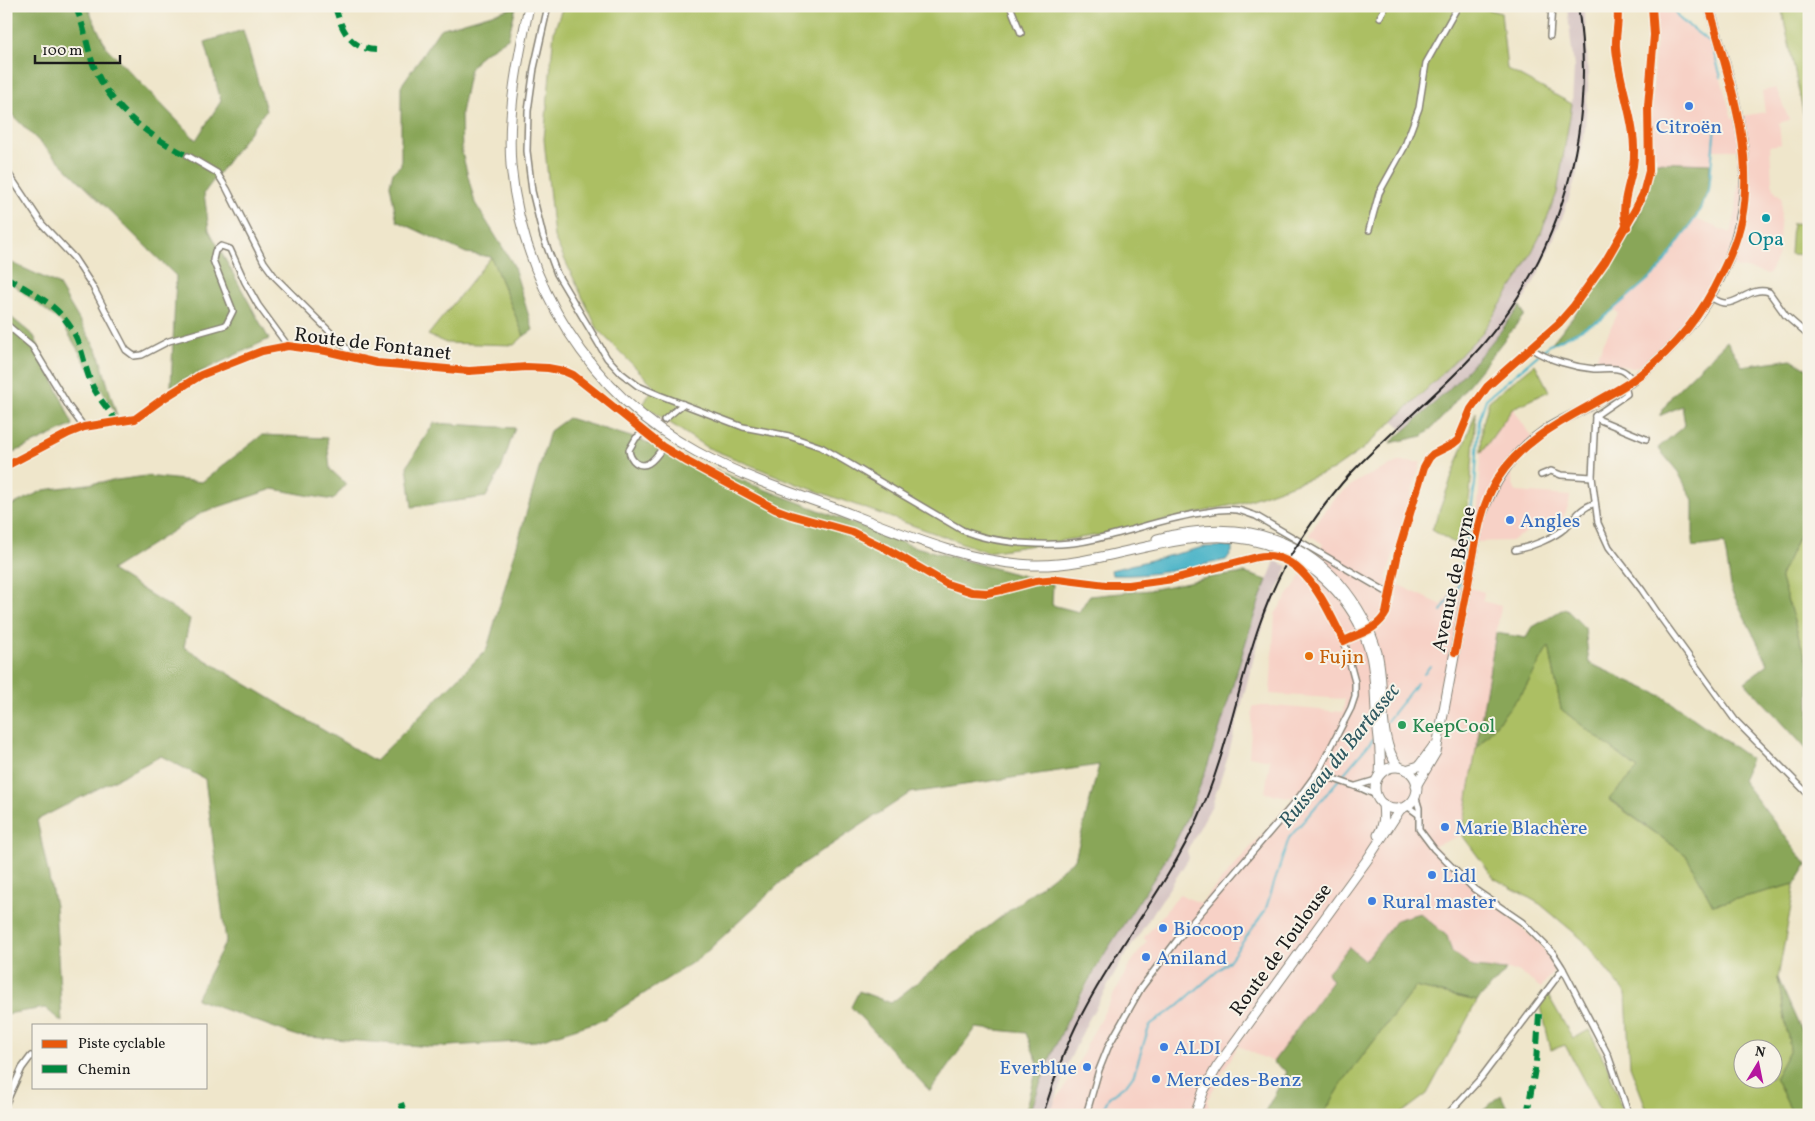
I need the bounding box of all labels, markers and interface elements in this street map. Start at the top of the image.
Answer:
scale bar [35,32,120,64]
text: 100 m [42,41,82,62]
marker: Citroën [1683,100,1695,112]
place label: Citroën [1656,114,1722,142]
marker: Opa [1760,212,1772,224]
place label: Opa [1748,226,1784,254]
street label: Route de Fontanet [292,321,453,369]
street label: Avenue de Beyne [1426,504,1484,655]
place label: Angles [1520,508,1580,536]
marker: Angles [1504,514,1516,526]
place label: Fujin [1319,644,1365,672]
marker: Fujin [1303,650,1315,662]
water label: Ruisseau du Bartassec [1273,677,1408,834]
place label: KeepCool [1412,713,1495,741]
marker: KeepCool [1396,719,1408,731]
place label: Marie Blachère [1455,815,1588,843]
marker: Marie Blachère [1439,821,1451,833]
place label: Lidl [1442,863,1477,891]
marker: Lidl [1426,869,1438,881]
street label: Route de Toulouse [1224,878,1339,1022]
place label: Rural master [1382,889,1496,917]
marker: Rural master [1366,895,1378,907]
place label: Biocoop [1173,916,1244,944]
marker: Biocoop [1157,922,1169,934]
place label: Aniland [1156,945,1227,973]
marker: Aniland [1140,951,1152,963]
legend [32,1024,208,1088]
text: Piste cyclable [78,1034,165,1055]
place label: ALDI [1174,1035,1221,1063]
north arrow [1732,1038,1782,1088]
marker: ALDI [1158,1041,1170,1053]
text: N [1753,1042,1767,1063]
place label: Everblue [999,1055,1077,1083]
text: Chemin [78,1060,131,1081]
marker: Everblue [1081,1061,1093,1073]
place label: Mercedes-Benz [1166,1067,1302,1095]
marker: Mercedes-Benz [1150,1073,1162,1085]

